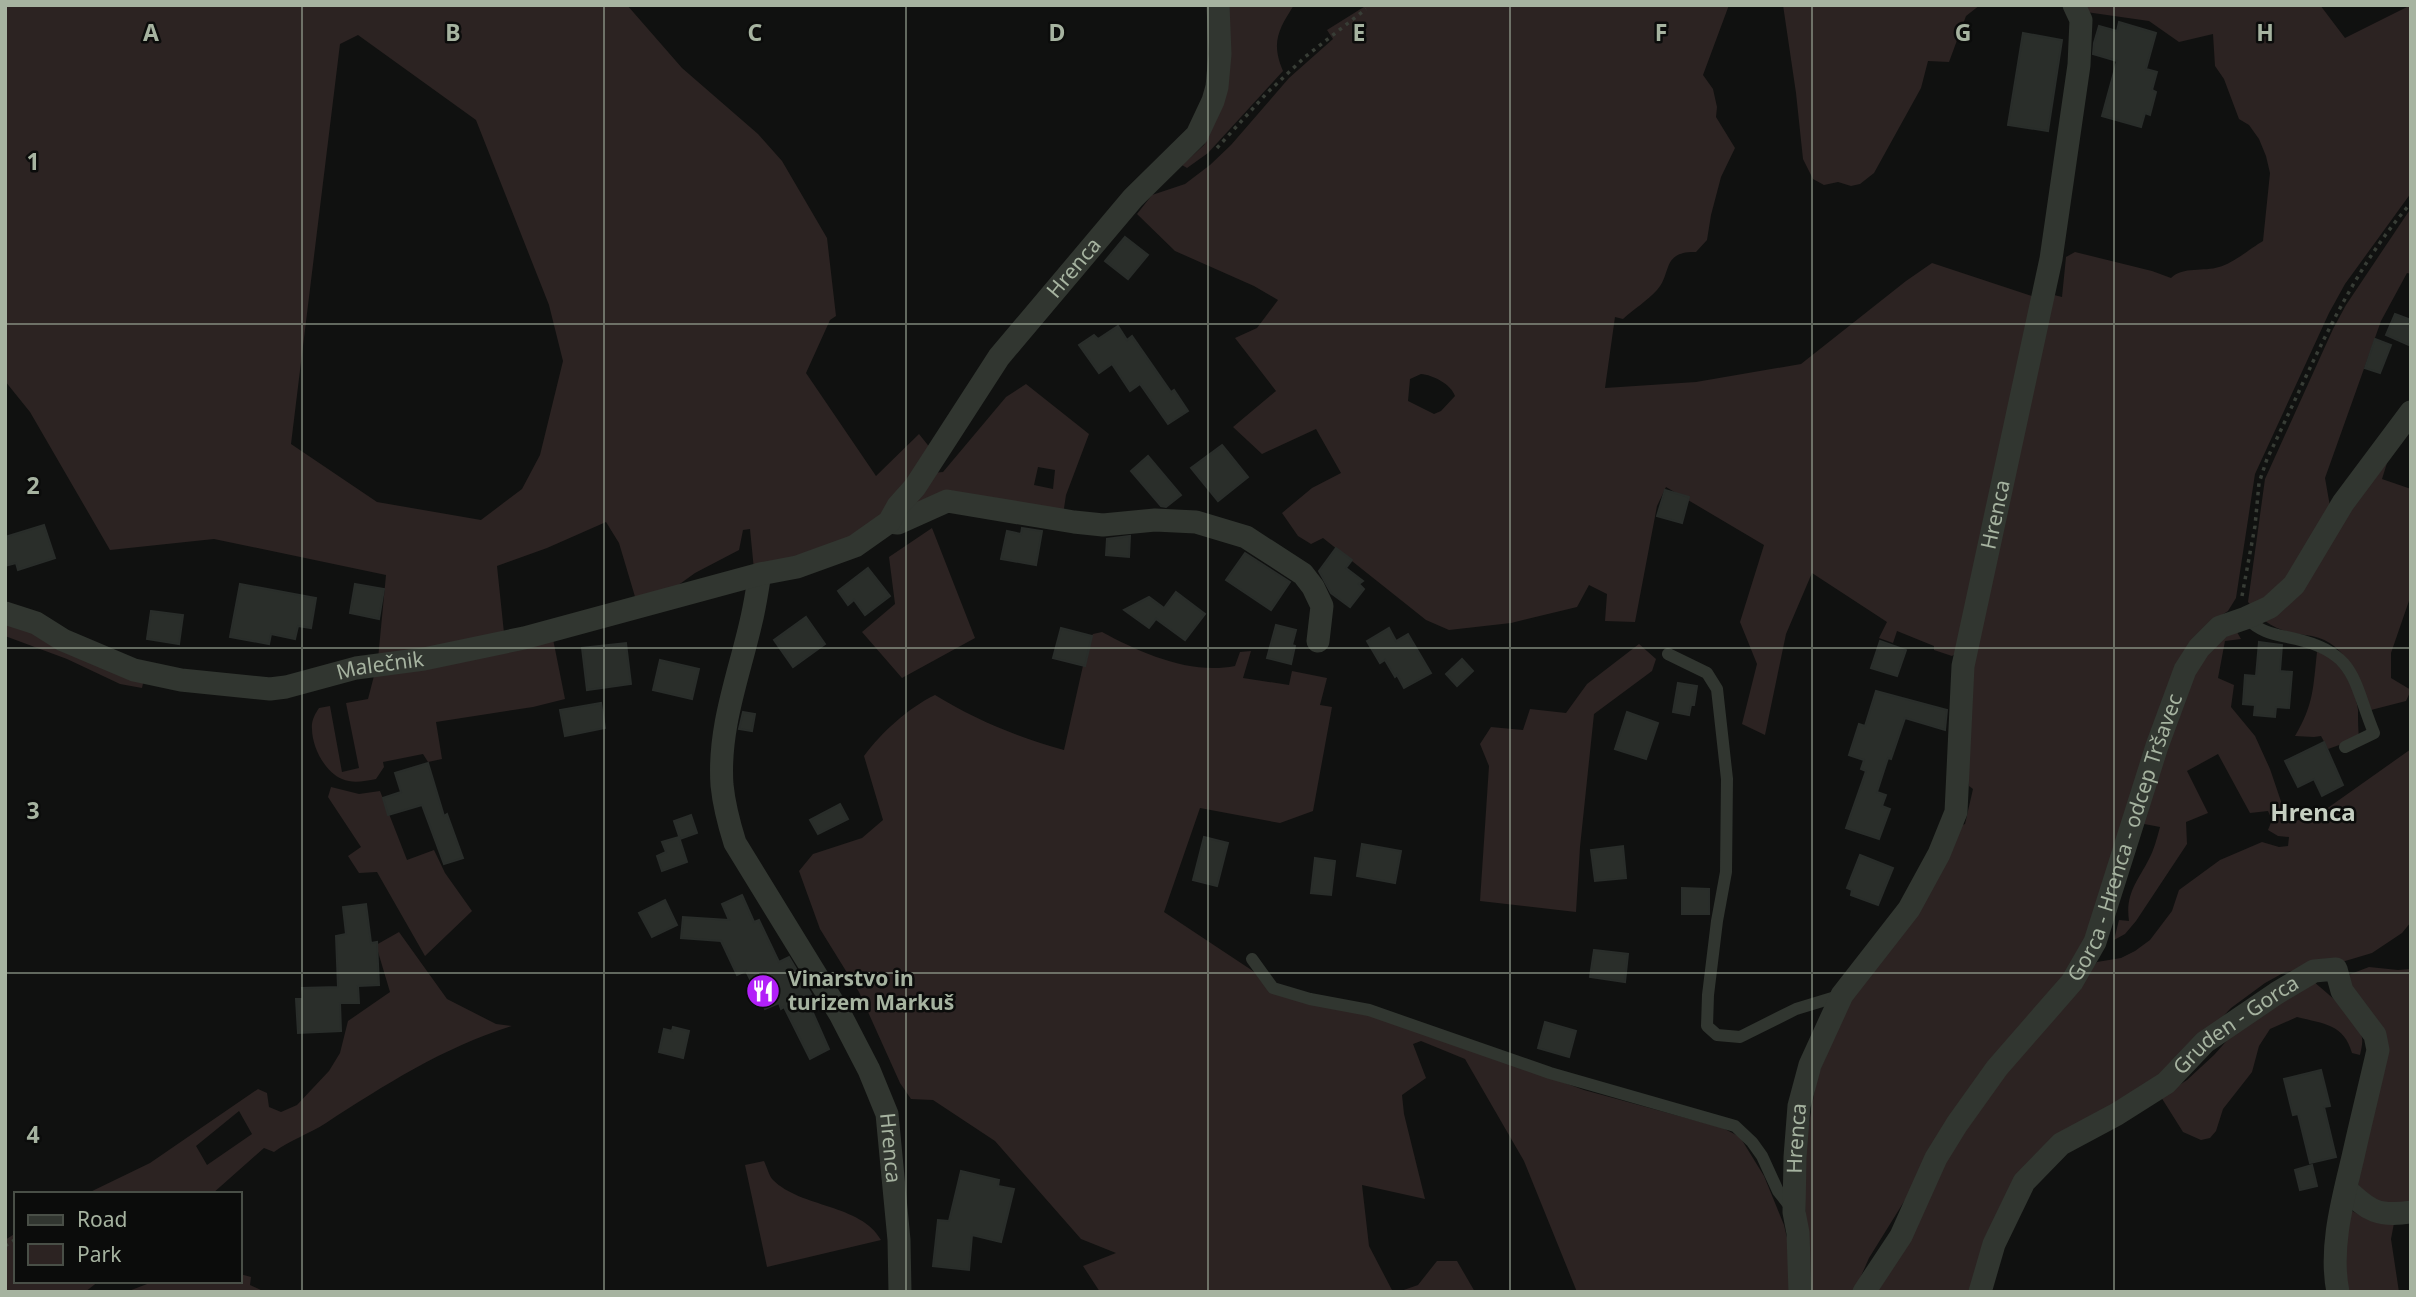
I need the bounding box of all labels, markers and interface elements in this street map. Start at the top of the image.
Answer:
text: A [143,16,159,48]
text: B [445,16,461,48]
text: C [748,16,763,48]
text: D [1049,16,1065,48]
text: E [1353,16,1365,48]
text: F [1655,16,1667,48]
text: G [1955,16,1971,48]
text: H [2256,16,2274,48]
text: 1 [26,145,40,177]
street label: Hrenca [1040,231,1107,303]
text: 2 [26,469,40,501]
street label: Hrenca [1974,477,2016,552]
street label: Malečnik [333,644,426,686]
street label: Gorca - Hrenca - odcep Tršavec [2060,689,2188,986]
text: 3 [26,794,40,826]
district label: Hrenca [2270,795,2356,828]
place label: Vinarstvo in turizem Markuš [788,964,954,1016]
street label: Gruden - Gorca [2166,968,2304,1080]
restaurant icon: Vinarstvo in turizem Markuš [744,972,782,1010]
street label: Hrenca [1780,1102,1812,1174]
street label: Hrenca [874,1111,909,1184]
text: 4 [26,1118,40,1150]
legend [14,1192,242,1283]
text: Road [77,1205,127,1233]
text: Park [77,1240,122,1268]

